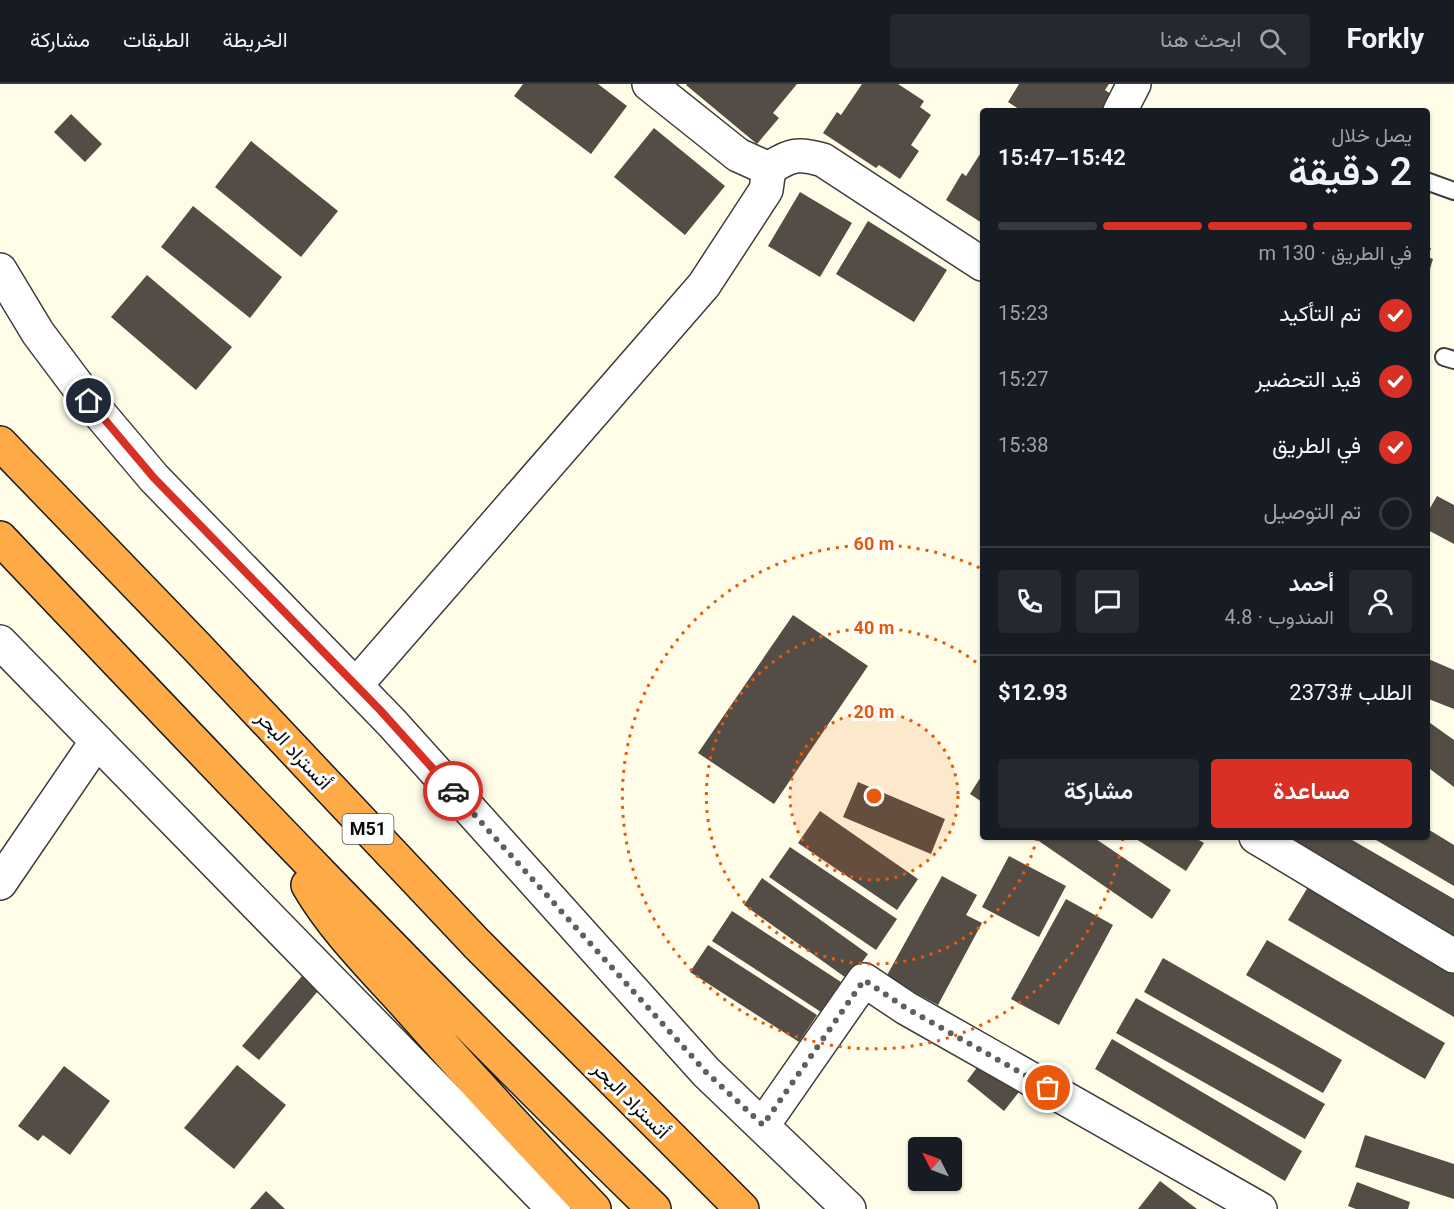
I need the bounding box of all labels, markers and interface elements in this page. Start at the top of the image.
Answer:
search box [890,14,1310,68]
text: Forkly [1346,19,1424,63]
text: ابحث هنا [1160,24,1241,59]
text: مشاركة [30,25,90,58]
text: الطبقات [123,25,190,58]
text: الخريطة [223,25,288,58]
icon: search [1256,25,1289,58]
text: يصل خلال [1332,121,1412,153]
text: 15:42–15:47 [998,142,1126,177]
text: 2 دقيقة [1288,145,1412,206]
text: في الطريق · 130 m [1259,239,1412,271]
text: تم التأكيد [1279,298,1361,333]
text: 15:23 [998,299,1048,331]
icon: check [1379,299,1412,332]
text: قيد التحضير [1255,364,1361,399]
text: 15:27 [998,365,1048,397]
icon: check [1379,365,1412,398]
pin [63,375,114,426]
icon: home [72,384,105,417]
text: في الطريق [1272,430,1361,465]
text: 15:38 [998,431,1048,463]
icon: check [1379,431,1412,464]
text: تم التوصيل [1263,496,1361,531]
text: 60 m [854,532,894,560]
text: أحمد [1289,568,1334,603]
button: phone [998,570,1061,633]
button: chat [1076,570,1139,633]
button: person [1349,570,1412,633]
text: المندوب · 4.8 [1224,603,1334,635]
text: 40 m [854,616,894,644]
text: $12.93 [998,677,1068,712]
text: الطلب #2373 [1289,677,1412,712]
text: 20 m [854,700,894,728]
street label: أتستراد البحر [246,703,338,799]
button: مشاركة [998,759,1199,828]
button: مساعدة [1211,759,1412,828]
courier [423,761,483,821]
icon: car [437,775,470,808]
centre of rings [864,786,884,806]
road number: M51 [342,814,394,844]
street label: أتستراد البحر [582,1054,676,1148]
pin [1022,1062,1073,1113]
icon: bag [1031,1071,1064,1104]
north arrow [908,1137,962,1191]
map controls [908,1137,962,1191]

